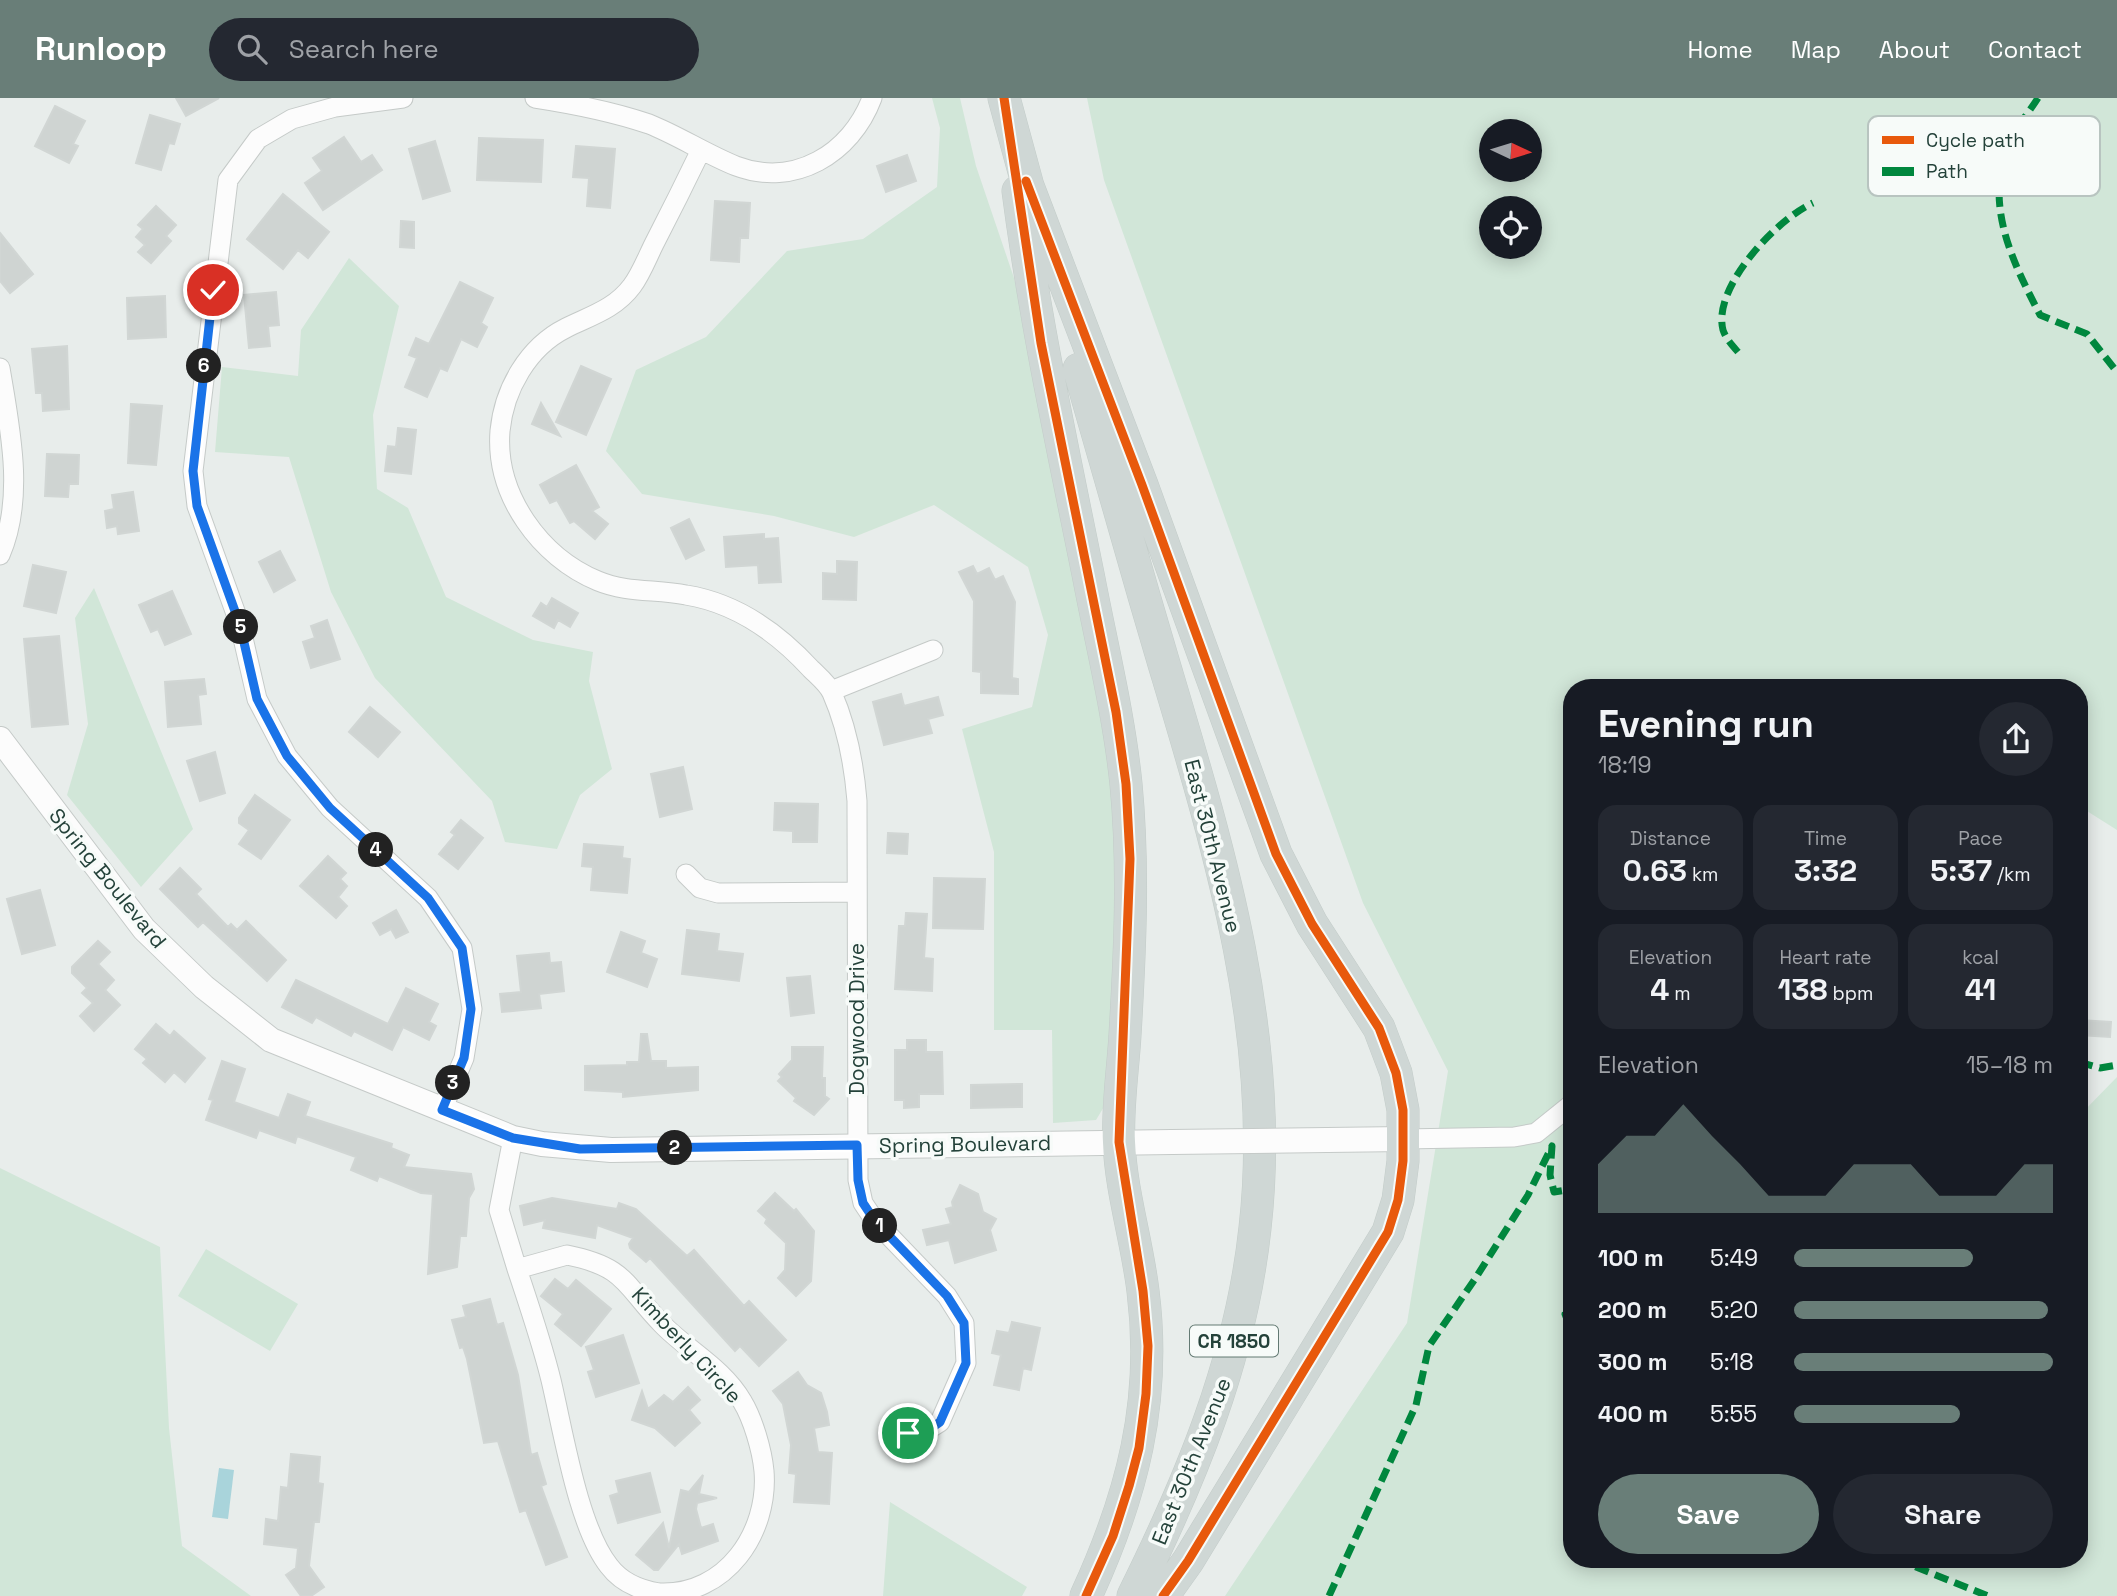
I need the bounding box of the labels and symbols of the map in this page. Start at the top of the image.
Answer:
legend [1868,116,2100,196]
north arrow [1479,119,1542,182]
text: Cycle path [1926,128,2025,153]
text: Path [1926,159,1968,184]
pin [183,260,243,320]
pin: 6 [186,348,222,384]
pin: 5 [224,610,258,644]
street label: East 30th Avenue [1178,757,1248,935]
street label: Spring Boulevard [43,803,173,953]
pin: 4 [358,832,394,868]
street label: Dogwood Drive [843,943,870,1095]
pin: 3 [435,1066,470,1100]
street label: Spring Boulevard [879,1129,1051,1159]
pin: 2 [658,1130,692,1166]
pin: 1 [862,1208,898,1244]
street label: Kimberly Circle [626,1281,748,1409]
road number: CR 1850 [1190,1326,1278,1357]
street label: East 30th Avenue [1145,1374,1237,1548]
pin [878,1403,938,1463]

